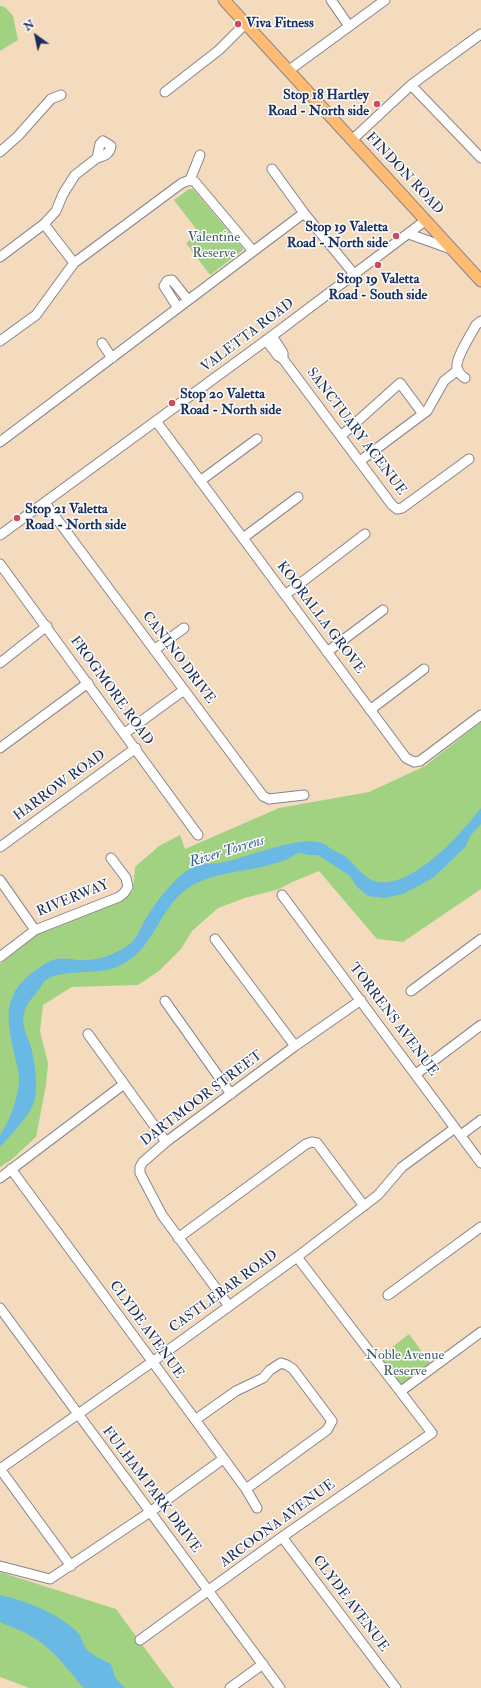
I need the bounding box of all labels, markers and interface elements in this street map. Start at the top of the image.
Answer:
north arrow [16,16,56,56]
place label: Viva Fitness [246,16,314,32]
text: N [22,17,37,34]
marker: Viva Fitness [233,19,243,29]
place label: Stop 18 Hartley Road - North side [268,88,369,120]
marker: Stop 18 Hartley Road - North side [372,99,382,109]
street label: FINDON ROAD [362,129,446,219]
place label: Stop 19 Valetta Road - North side [287,220,388,252]
park label: Valentine Reserve [188,230,240,262]
marker: Stop 19 Valetta Road - North side [391,231,401,241]
marker: Stop 19 Valetta Road - South side [373,260,383,270]
place label: Stop 19 Valetta Road - South side [329,272,427,304]
street label: VALETTA ROAD [198,296,298,376]
street label: SANCTUARY ACENUE [303,365,409,499]
place label: Stop 20 Valetta Road - North side [180,387,281,420]
marker: Stop 20 Valetta Road - North side [167,398,177,408]
place label: Stop 21 Valetta Road - North side [25,502,126,534]
marker: Stop 21 Valetta Road - North side [12,513,22,523]
street label: KOORALLA GROVE [272,559,368,677]
street label: CANINO DRIVE [138,609,218,707]
street label: FROGMORE ROAD [66,633,156,749]
street label: HARROW ROAD [11,747,109,825]
water label: River Torrens [187,832,267,872]
street label: RIVERWAY [34,877,112,921]
street label: TORRENS AVENUE [345,960,441,1080]
street label: DARTMOOR STREET [138,1048,266,1150]
street label: CASTLEBAR ROAD [167,1247,281,1337]
street label: CLYDE AVENUE [105,1278,187,1382]
park label: Noble Avenue Reserve [366,1348,444,1380]
street label: FULHAM PARK DRIVE [98,1424,204,1556]
street label: ARCOONA AVENUE [217,1477,339,1571]
street label: CLYDE AVENUE [308,1553,392,1655]

